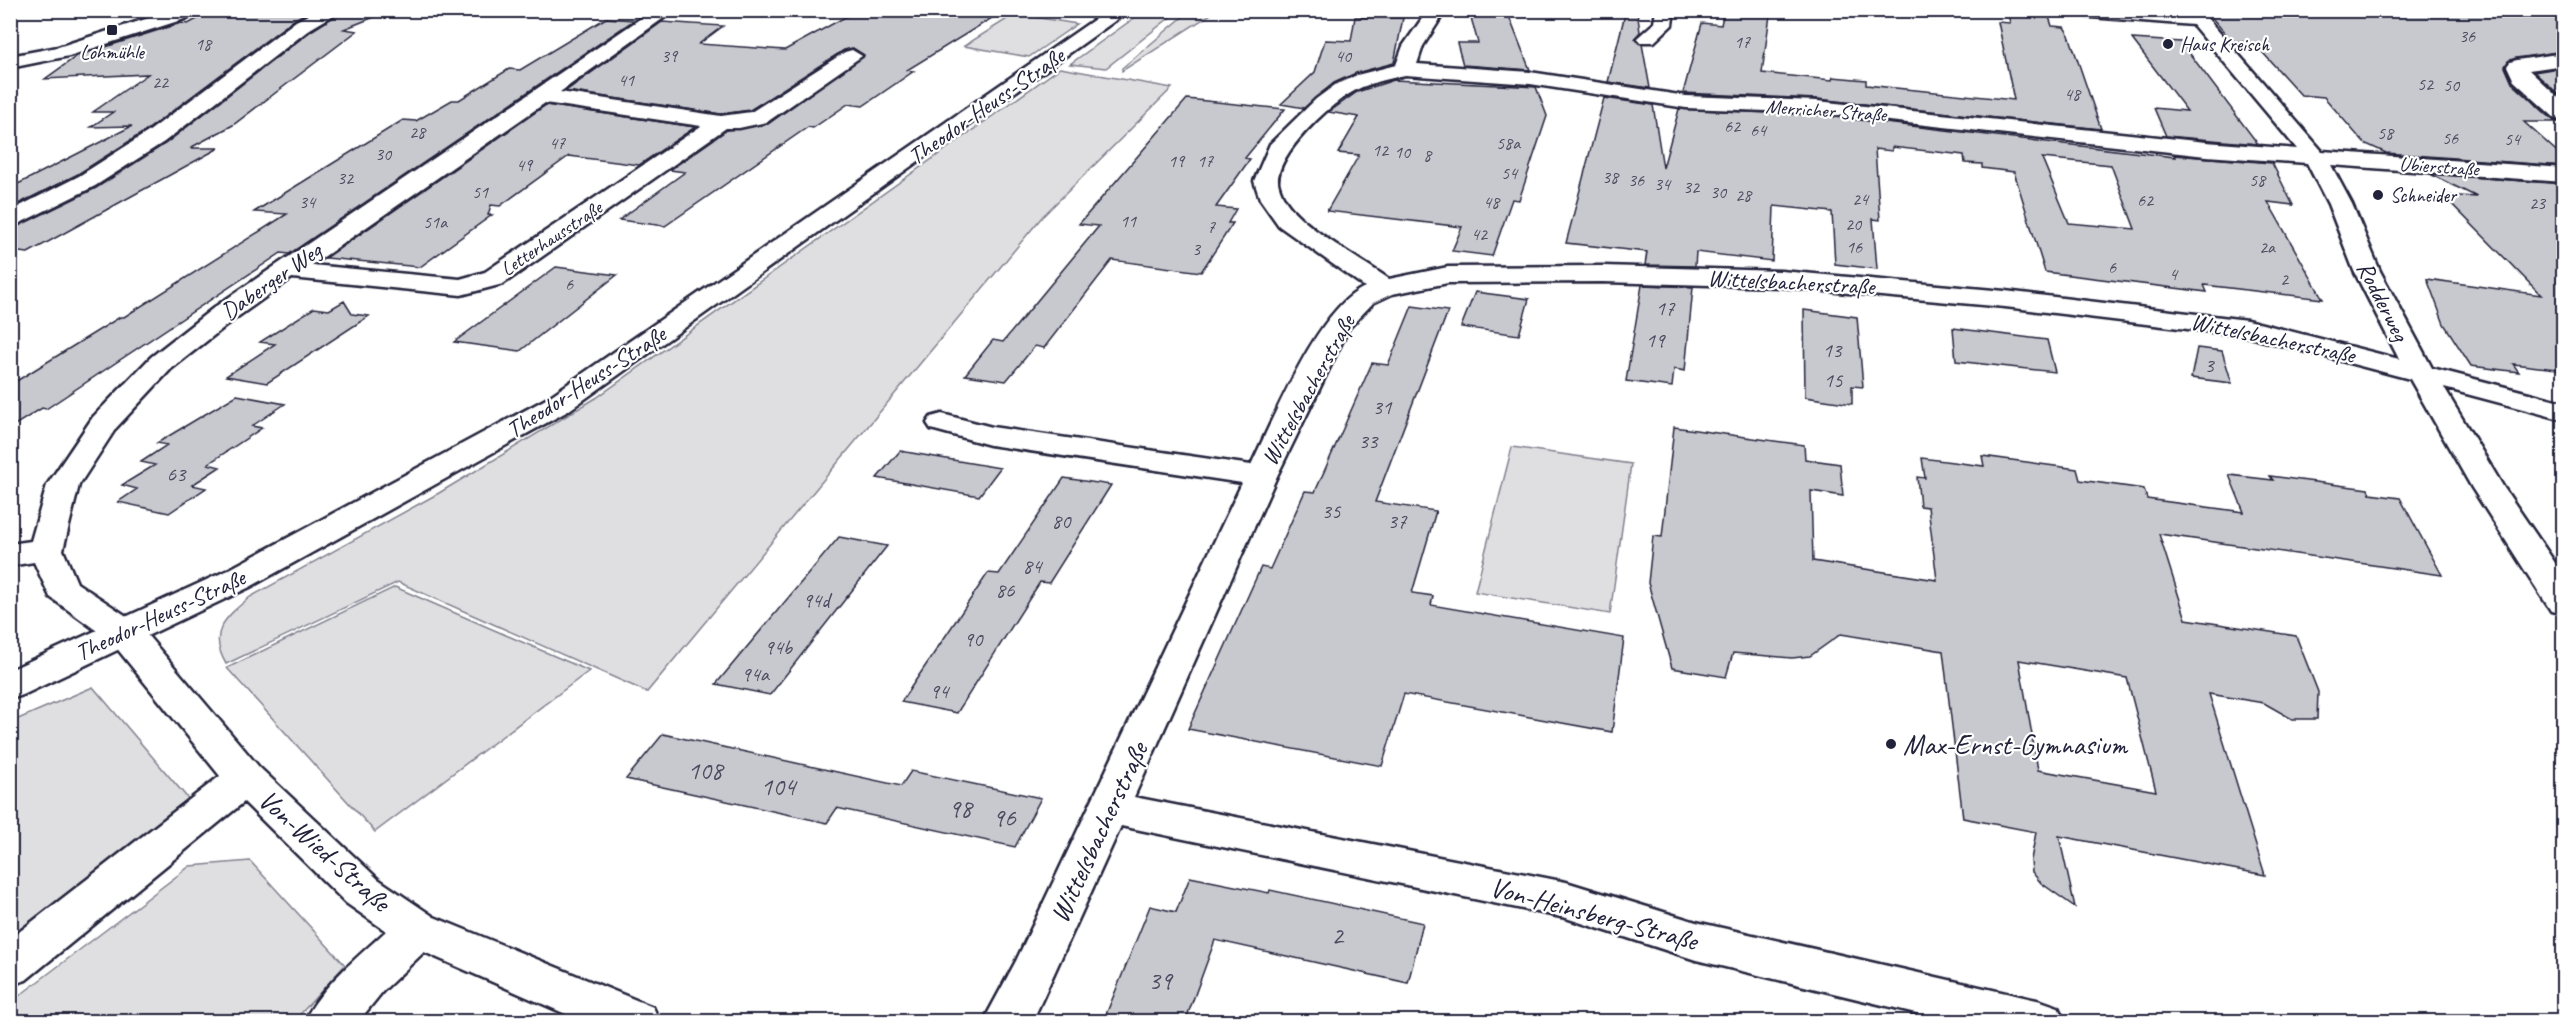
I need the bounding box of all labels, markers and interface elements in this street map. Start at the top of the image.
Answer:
marker: Lohmühle [105,23,119,37]
house number: 36 [2459,25,2476,47]
house number: 17 [1734,31,1751,53]
place label: Haus Kreisch [2180,32,2270,57]
house number: 18 [195,33,213,55]
marker: Haus Kreisch [2161,37,2175,51]
place label: Lohmühle [80,40,145,65]
street label: Theodor-Heuss-Straße [902,40,1072,171]
house number: 39 [661,45,679,67]
house number: 40 [1335,45,1353,67]
house number: 41 [618,69,635,91]
house number: 22 [152,71,170,93]
house number: 52 [2417,73,2435,95]
house number: 50 [2443,74,2461,96]
house number: 48 [2064,83,2082,105]
street label: Merricher Straße [1765,94,1889,127]
house number: 62 [1724,115,1742,137]
house number: 64 [1750,119,1768,141]
house number: 28 [409,121,427,143]
house number: 58 [2377,122,2395,144]
house number: 56 [2442,127,2459,149]
house number: 54 [2504,128,2522,150]
house number: 47 [549,132,566,154]
house number: 58a [1496,132,1521,154]
house number: 12 [1372,139,1390,161]
house number: 10 [1394,141,1412,163]
house number: 30 [375,143,393,165]
house number: 8 [1423,144,1433,166]
house number: 19 [1168,150,1186,172]
house number: 17 [1197,150,1214,172]
street label: Ubierstraße [2398,151,2481,182]
house number: 49 [516,154,534,176]
house number: 54 [1501,162,1519,184]
house number: 38 [1602,166,1620,188]
house number: 32 [337,167,355,189]
house number: 36 [1628,169,1645,191]
house number: 58 [2249,169,2267,191]
house number: 34 [1654,173,1672,195]
house number: 32 [1683,176,1701,198]
house number: 51 [472,181,489,203]
house number: 30 [1710,181,1728,203]
place label: Schneider [2390,183,2458,208]
house number: 28 [1735,184,1753,206]
house number: 24 [1852,188,1870,210]
marker: Schneider [2371,188,2385,202]
house number: 62 [2137,189,2155,211]
house number: 34 [299,191,317,213]
house number: 48 [1483,191,1501,213]
house number: 23 [2529,192,2547,214]
street label: Letterhausstraße [496,195,608,281]
house number: 11 [1120,210,1137,232]
house number: 51a [423,211,448,233]
house number: 20 [1845,213,1863,235]
house number: 7 [1207,216,1216,238]
house number: 42 [1471,223,1489,245]
street label: Daberger Weg [215,234,329,327]
house number: 16 [1846,236,1863,258]
house number: 2a [2259,236,2276,258]
house number: 3 [1192,238,1202,260]
house number: 6 [2108,256,2117,278]
street label: Rodderweg [2350,256,2417,348]
street label: Wittelsbacherstraße [1707,263,1877,301]
house number: 4 [2169,263,2179,285]
house number: 2 [2280,268,2290,290]
house number: 6 [565,273,574,295]
house number: 17 [1656,295,1676,321]
street label: Wittelsbacherstraße [2188,306,2360,370]
street label: Wittelsbacherstraße [1254,308,1363,470]
street label: Theodor-Heuss-Straße [501,318,673,445]
house number: 19 [1646,327,1666,353]
house number: 13 [1823,337,1843,363]
house number: 3 [2204,352,2215,378]
house number: 15 [1824,367,1844,393]
house number: 31 [1373,394,1393,420]
house number: 33 [1359,428,1379,454]
house number: 63 [167,461,187,487]
house number: 35 [1322,498,1342,524]
house number: 80 [1052,508,1072,534]
house number: 37 [1388,508,1408,534]
house number: 84 [1023,553,1044,579]
street label: Theodor-Heuss-Straße [70,562,252,668]
house number: 86 [996,577,1015,603]
house number: 94d [802,587,833,613]
house number: 90 [964,626,984,652]
house number: 94b [764,634,794,660]
house number: 94a [741,661,771,687]
house number: 94 [930,678,951,704]
place label: Max-Ernst-Gymnasium [1903,727,2129,762]
street label: Wittelsbacherstraße [1041,735,1156,928]
marker: Max-Ernst-Gymnasium [1884,737,1898,751]
house number: 108 [687,754,725,787]
house number: 104 [760,770,798,803]
street label: Von-Wied-Straße [251,782,399,920]
house number: 98 [948,792,974,825]
house number: 96 [992,801,1017,834]
street label: Von-Heinsberg-Straße [1486,869,1703,958]
house number: 2 [1331,919,1345,952]
house number: 39 [1148,964,1174,997]

